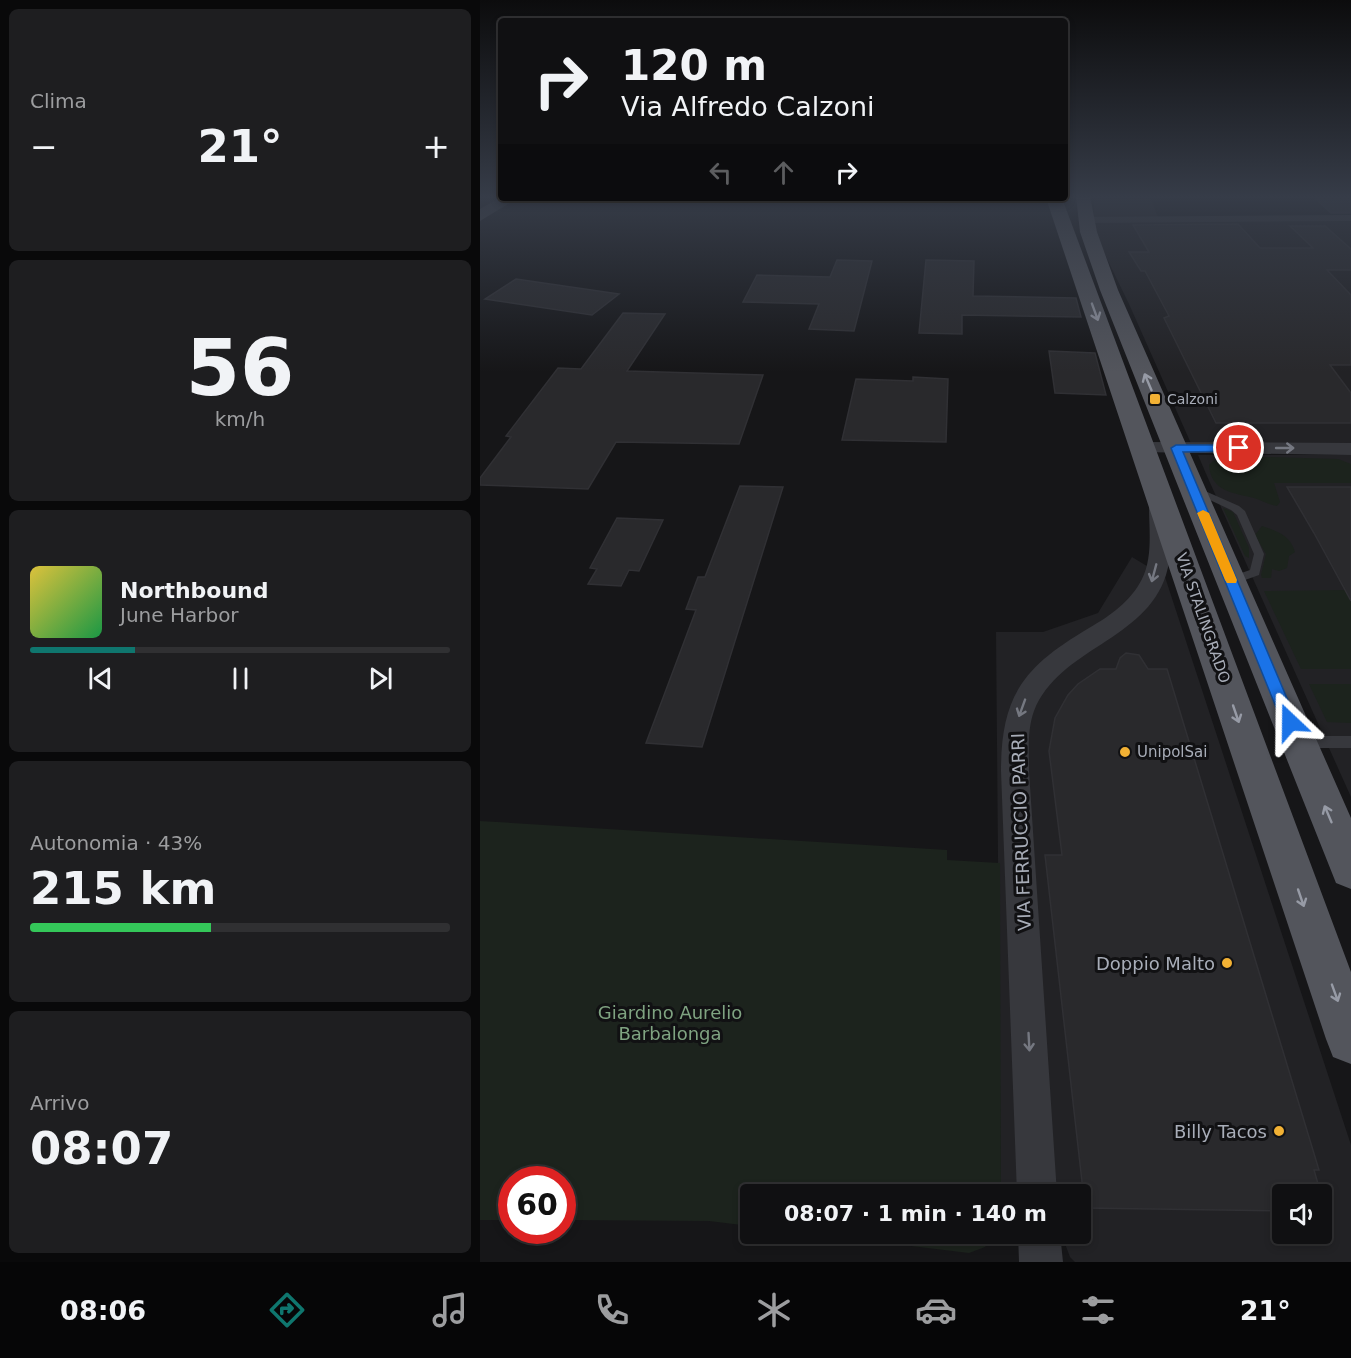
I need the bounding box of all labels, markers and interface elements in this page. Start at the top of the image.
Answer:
text: 120 m [621,41,767,90]
icon: right [522,42,600,120]
text: Clima [30,89,87,113]
text: Via Alfredo Calzoni [621,91,875,122]
text: 21° [197,120,283,173]
text: − [30,127,58,166]
text: + [422,127,450,166]
icon: left [704,156,737,189]
icon: ahead [767,156,800,189]
icon: right [830,156,863,189]
one-way arrow [1090,302,1101,321]
text: 56 [186,323,294,413]
one-way arrow [1142,374,1153,392]
place label: Calzoni [1167,391,1218,407]
marker: Calzoni [1148,392,1162,406]
text: km/h [215,407,265,431]
pin [1213,422,1264,473]
icon: arrive [1222,431,1255,464]
one-way arrow [1275,442,1295,454]
street label: VIA STALINGRADO [1172,551,1234,685]
one-way arrow [1148,563,1159,582]
text: Northbound [120,578,269,603]
text: June Harbor [120,603,239,627]
icon: previous [84,662,117,695]
icon: pause [224,662,257,695]
icon: next [364,662,397,695]
position arrow [1258,690,1322,754]
one-way arrow [1016,699,1027,717]
one-way arrow [1232,704,1243,723]
street label: VIA FERRUCCIO PARRI [1007,733,1035,931]
place label: UnipolSai [1137,743,1207,761]
marker: UnipolSai [1118,745,1132,759]
one-way arrow [1322,806,1334,824]
text: Autonomia · 43% [30,831,202,855]
text: 215 km [30,862,216,915]
one-way arrow [1297,888,1308,907]
place label: Doppio Malto [1096,953,1215,974]
marker: Doppio Malto [1220,956,1234,970]
one-way arrow [1330,983,1341,1001]
park label: Giardino Aurelio Barbalonga [598,1002,742,1044]
one-way arrow [1024,1032,1035,1052]
text: Arrivo [30,1091,89,1115]
place label: Billy Tacos [1174,1121,1267,1142]
text: 08:07 [30,1122,173,1175]
marker: Billy Tacos [1272,1124,1286,1138]
speed limit sign: 60 [498,1166,576,1244]
map controls [1272,1184,1332,1244]
button: sound [1272,1184,1332,1244]
text: 08:07 · 1 min · 140 m [784,1201,1047,1226]
icon: directions [266,1289,308,1331]
icon: music [429,1289,471,1331]
icon: phone [591,1289,633,1331]
icon: climate [753,1289,795,1331]
icon: car [915,1289,957,1331]
icon: filters [1077,1289,1119,1331]
text: 08:06 [60,1295,146,1326]
text: 21° [1240,1295,1291,1326]

